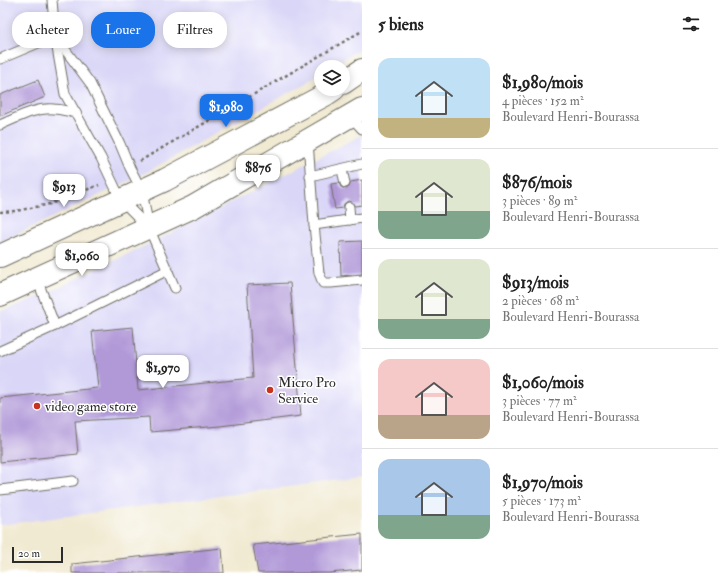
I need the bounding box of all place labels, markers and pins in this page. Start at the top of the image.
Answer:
pin: $1,980 [193,94,259,128]
pin: $876 [234,155,282,189]
pin: $913 [40,174,88,208]
pin: $1,060 [49,243,115,277]
pin: $1,970 [130,355,196,389]
place label: Micro Pro Service [278,374,336,407]
marker: Micro Pro Service [265,385,275,395]
place label: video game store [44,398,137,415]
marker: video game store [32,401,42,411]

